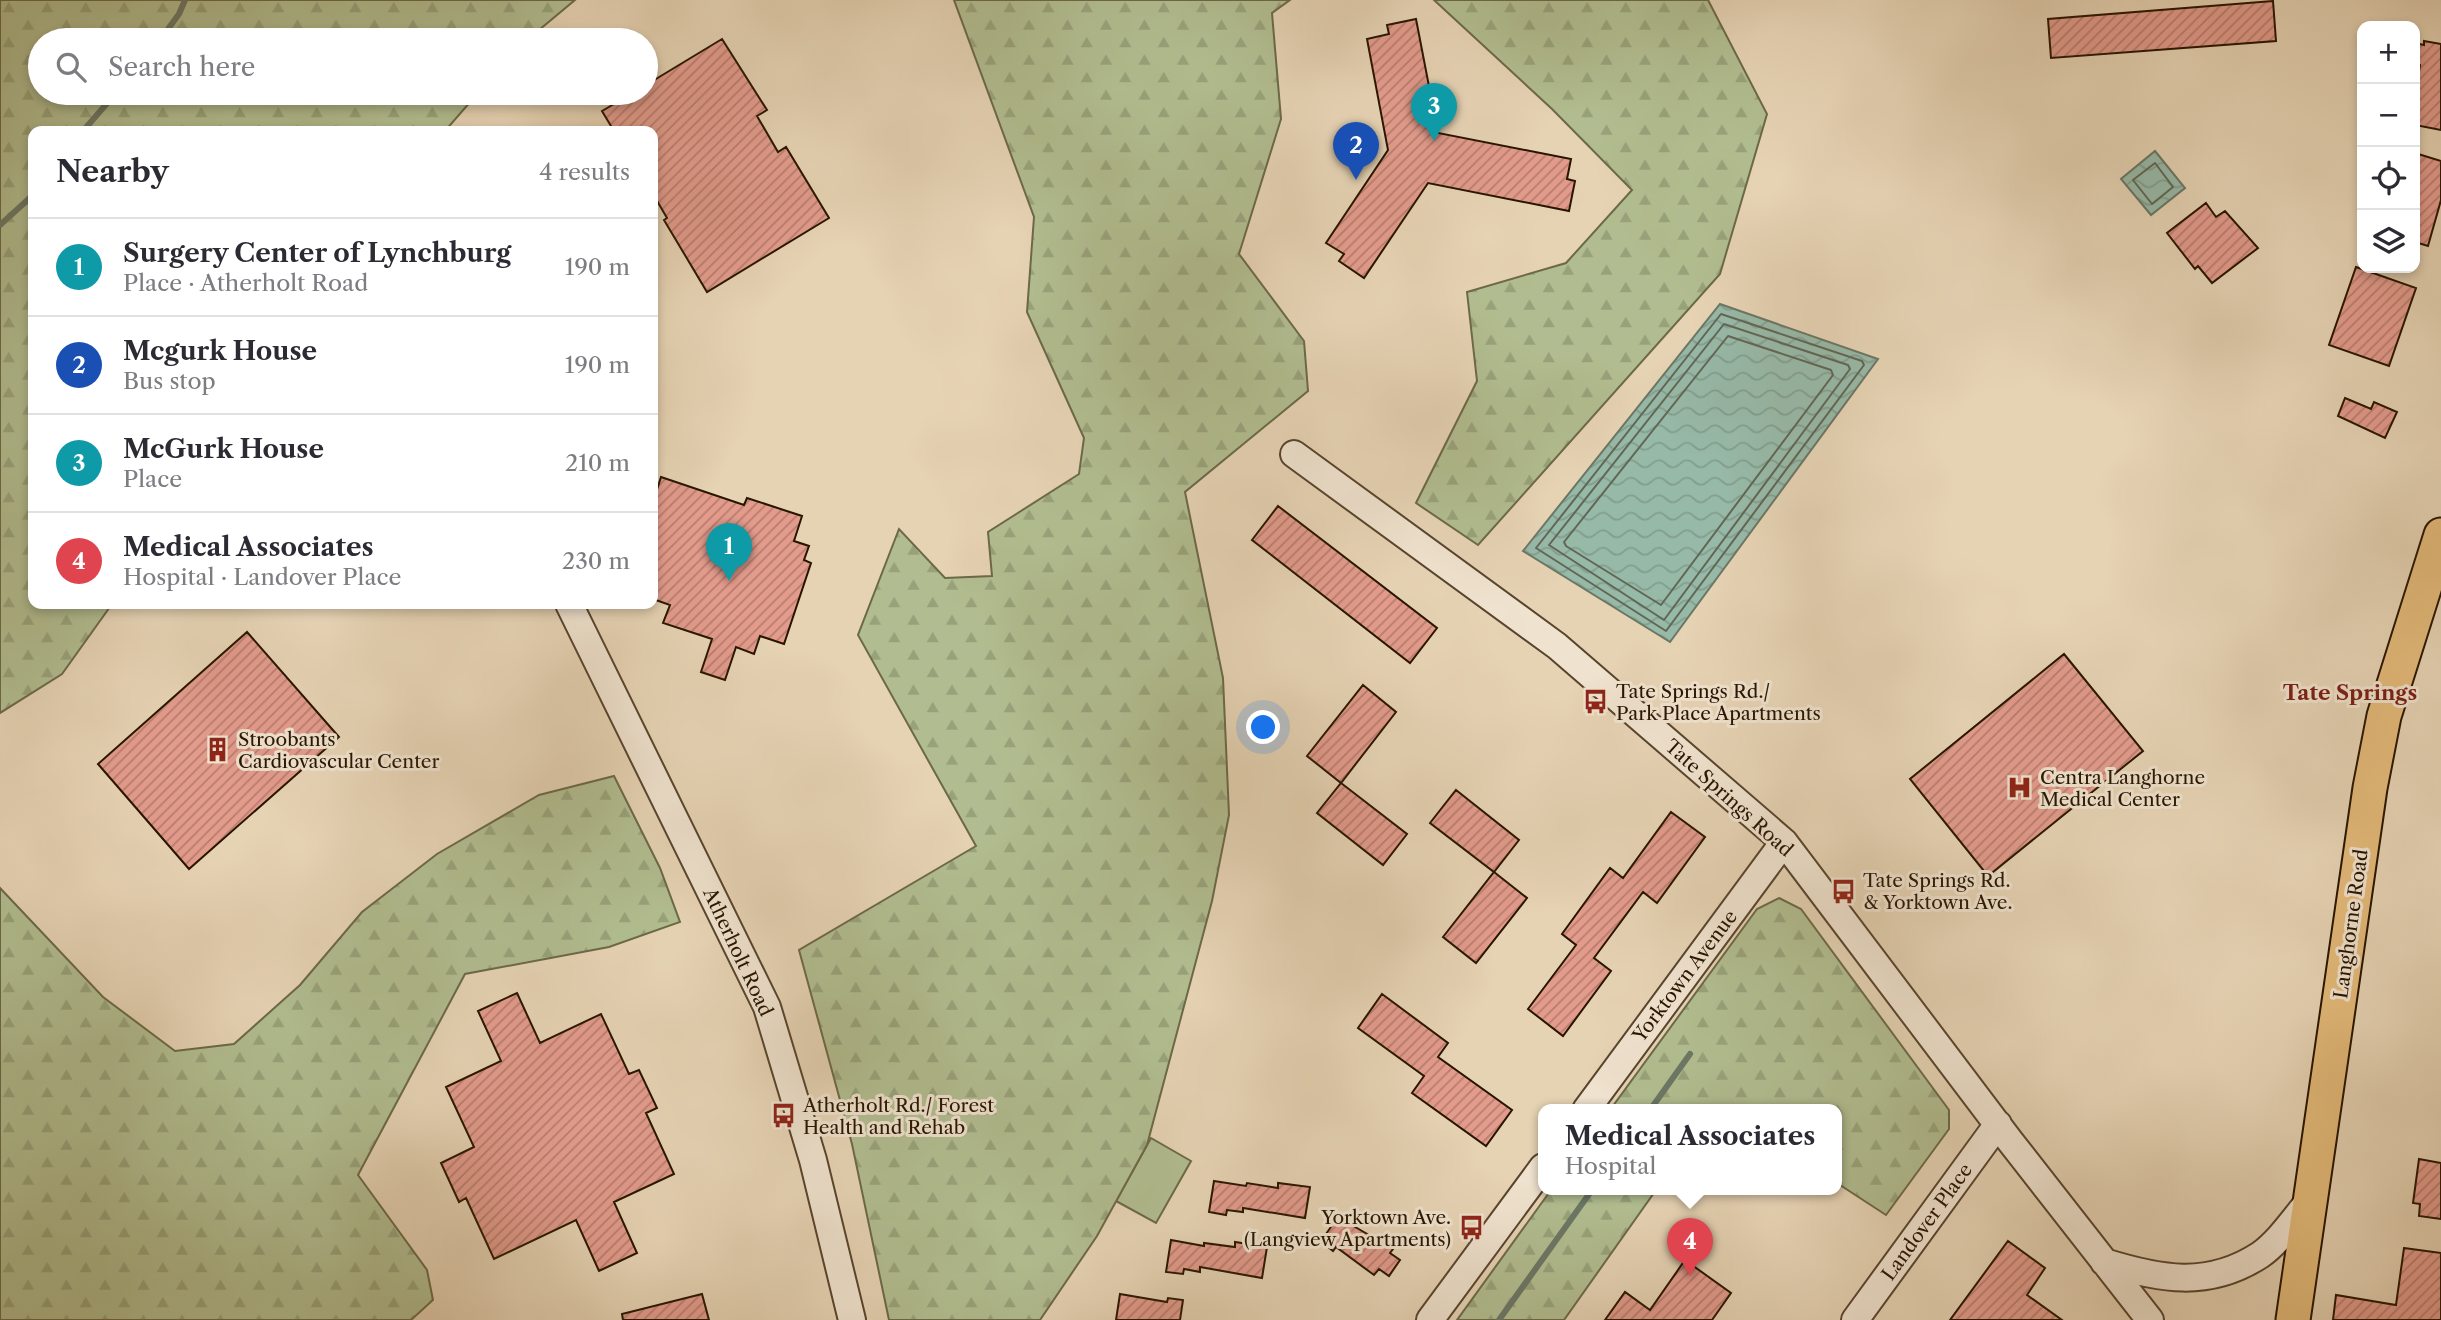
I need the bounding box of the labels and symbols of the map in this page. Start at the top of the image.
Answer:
pin: 3 [1411,83,1457,141]
pin: 2 [1333,122,1379,180]
pin: 1 [706,523,752,581]
place label: Tate Springs Rd./ Park Place Apartments [1616,680,1821,725]
district label: Tate Springs [2283,680,2417,705]
bus stop icon: Tate Springs Rd./ Park Place Apartments [1582,688,1610,716]
your location [1246,710,1280,744]
place label: Stroobants Cardiovascular Center [238,728,440,773]
street label: Tate Springs Road [1660,735,1798,862]
building icon: Stroobants Cardiovascular Center [204,736,232,764]
place label: Centra Langhorne Medical Center [2040,766,2205,811]
hospital icon: Centra Langhorne Medical Center [2006,774,2034,802]
street label: Langhorne Road [2329,847,2373,1000]
place label: Tate Springs Rd. & Yorktown Ave. [1863,869,2012,914]
bus stop icon: Tate Springs Rd. & Yorktown Ave. [1829,877,1857,905]
street label: Atherholt Road [698,883,778,1020]
street label: Yorktown Avenue [1627,906,1742,1047]
place label: Atherholt Rd./ Forest Health and Rehab [802,1094,994,1139]
bus stop icon: Atherholt Rd./ Forest Health and Rehab [769,1102,797,1130]
street label: Landover Place [1877,1159,1977,1285]
place label: Yorktown Ave. (Langview Apartments) [1244,1206,1451,1251]
bus stop icon: Yorktown Ave. (Langview Apartments) [1457,1214,1485,1242]
pin: 4 [1667,1218,1713,1276]

